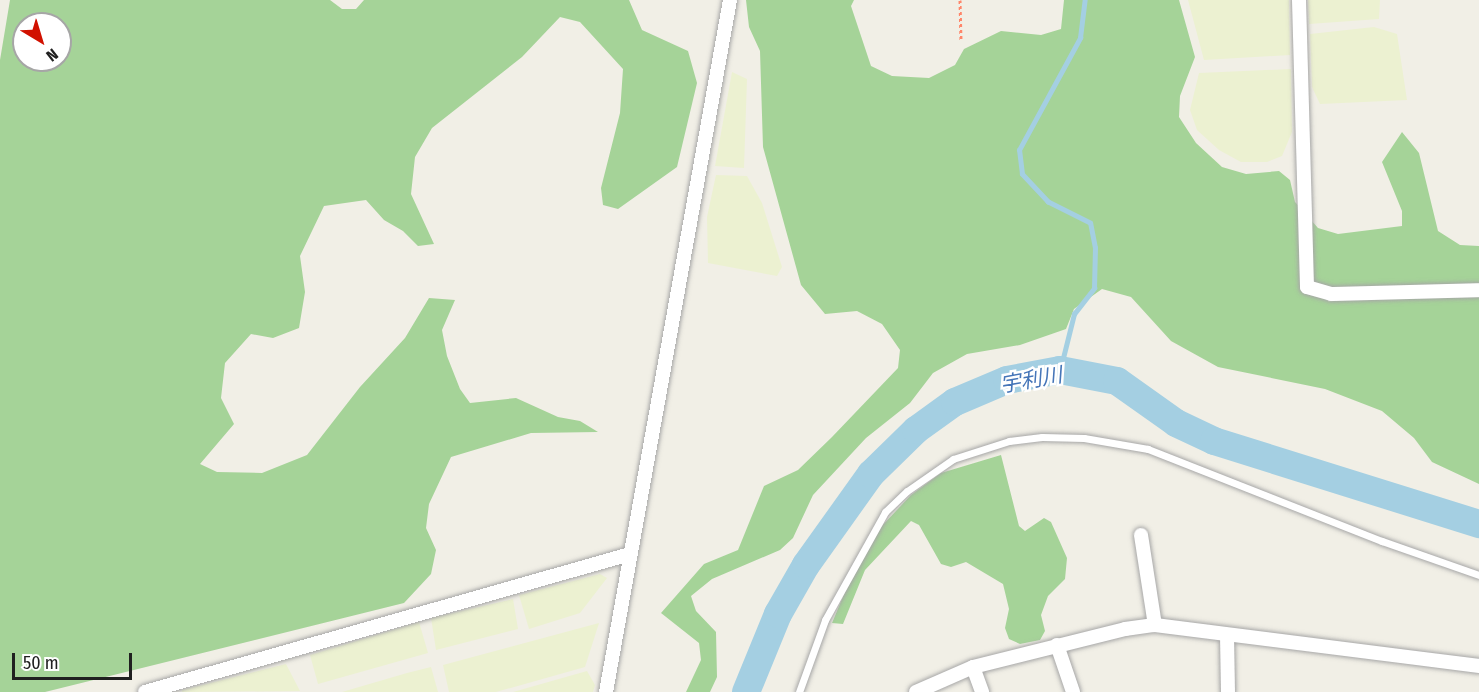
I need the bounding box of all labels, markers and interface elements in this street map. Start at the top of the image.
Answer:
north arrow [12,12,72,72]
text: N [43,45,62,65]
water label: 宇利川 [998,362,1064,398]
scale bar [15,641,135,679]
text: 50 m [23,652,59,674]

